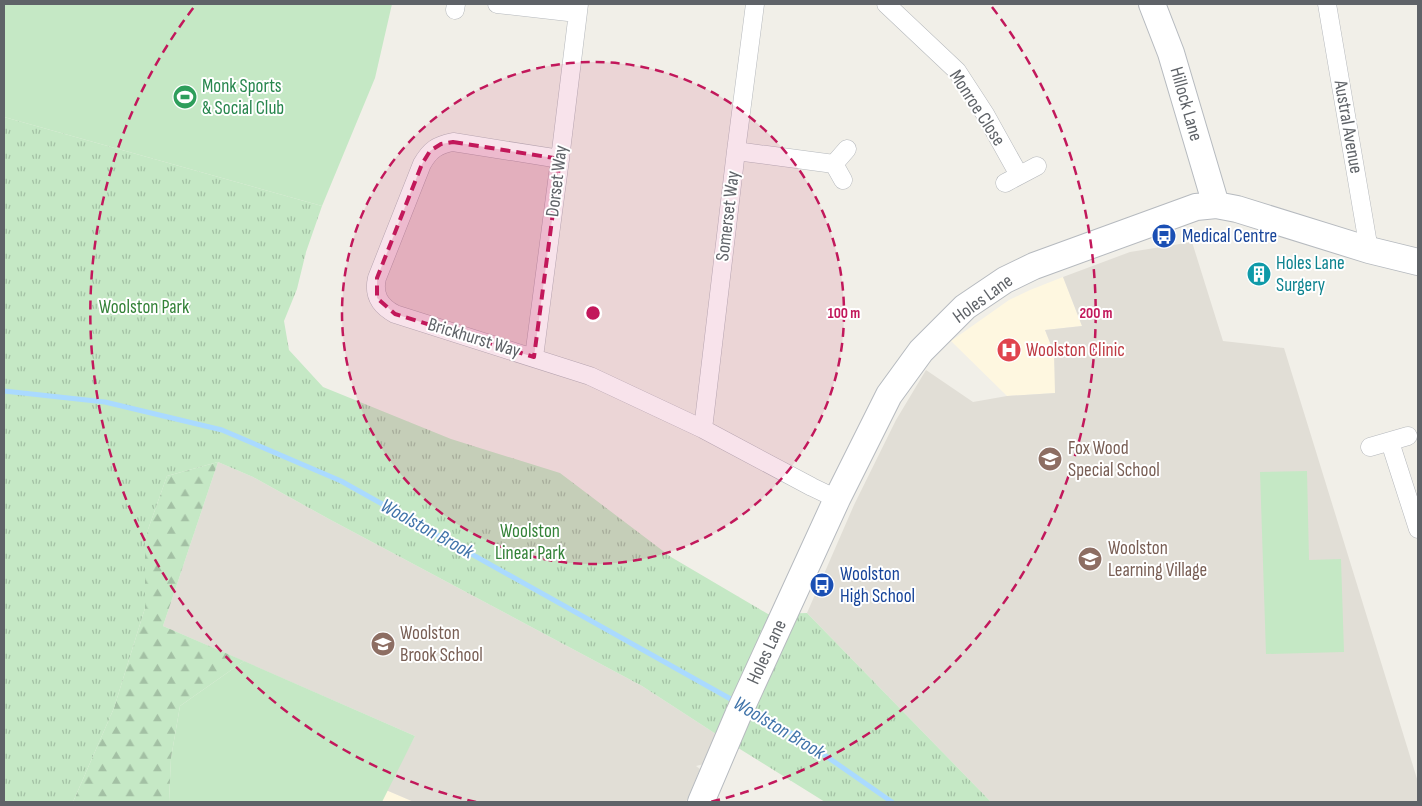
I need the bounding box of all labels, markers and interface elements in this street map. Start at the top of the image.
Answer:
street label: Hillock Lane [1164,64,1208,144]
street label: Monroe Close [944,66,1010,150]
place label: Monk Sports & Social Club [202,75,284,120]
street label: Austral Avenue [1328,78,1368,175]
sports icon: Monk Sports & Social Club [172,84,198,110]
street label: Dorset Way [541,143,573,218]
street label: Somerset Way [711,169,745,262]
bus stop icon: Medical Centre [1151,223,1177,249]
place label: Medical Centre [1182,225,1277,248]
place label: Holes Lane Surgery [1276,252,1345,297]
building icon: Holes Lane Surgery [1246,261,1272,287]
street label: Holes Lane [948,270,1018,328]
park label: Woolston Park [99,296,190,319]
centre of rings [584,304,602,322]
text: 100 m [828,304,860,323]
text: 200 m [1079,304,1113,323]
street label: Brickhurst Way [425,313,524,363]
hospital icon: Woolston Clinic [996,337,1022,363]
place label: Woolston Clinic [1026,339,1125,362]
place label: Fox Wood Special School [1068,437,1160,482]
school or university icon: Fox Wood Special School [1037,446,1063,472]
water label: Woolston Brook [376,494,478,565]
park label: Woolston Linear Park [495,520,566,565]
place label: Woolston Learning Village [1108,537,1207,582]
school or university icon: Woolston Learning Village [1077,546,1103,572]
place label: Woolston High School [840,563,915,608]
bus stop icon: Woolston High School [809,572,835,598]
street label: Holes Lane [742,616,792,688]
place label: Woolston Brook School [400,622,483,667]
school or university icon: Woolston Brook School [370,631,396,657]
water label: Woolston Brook [729,691,830,765]

